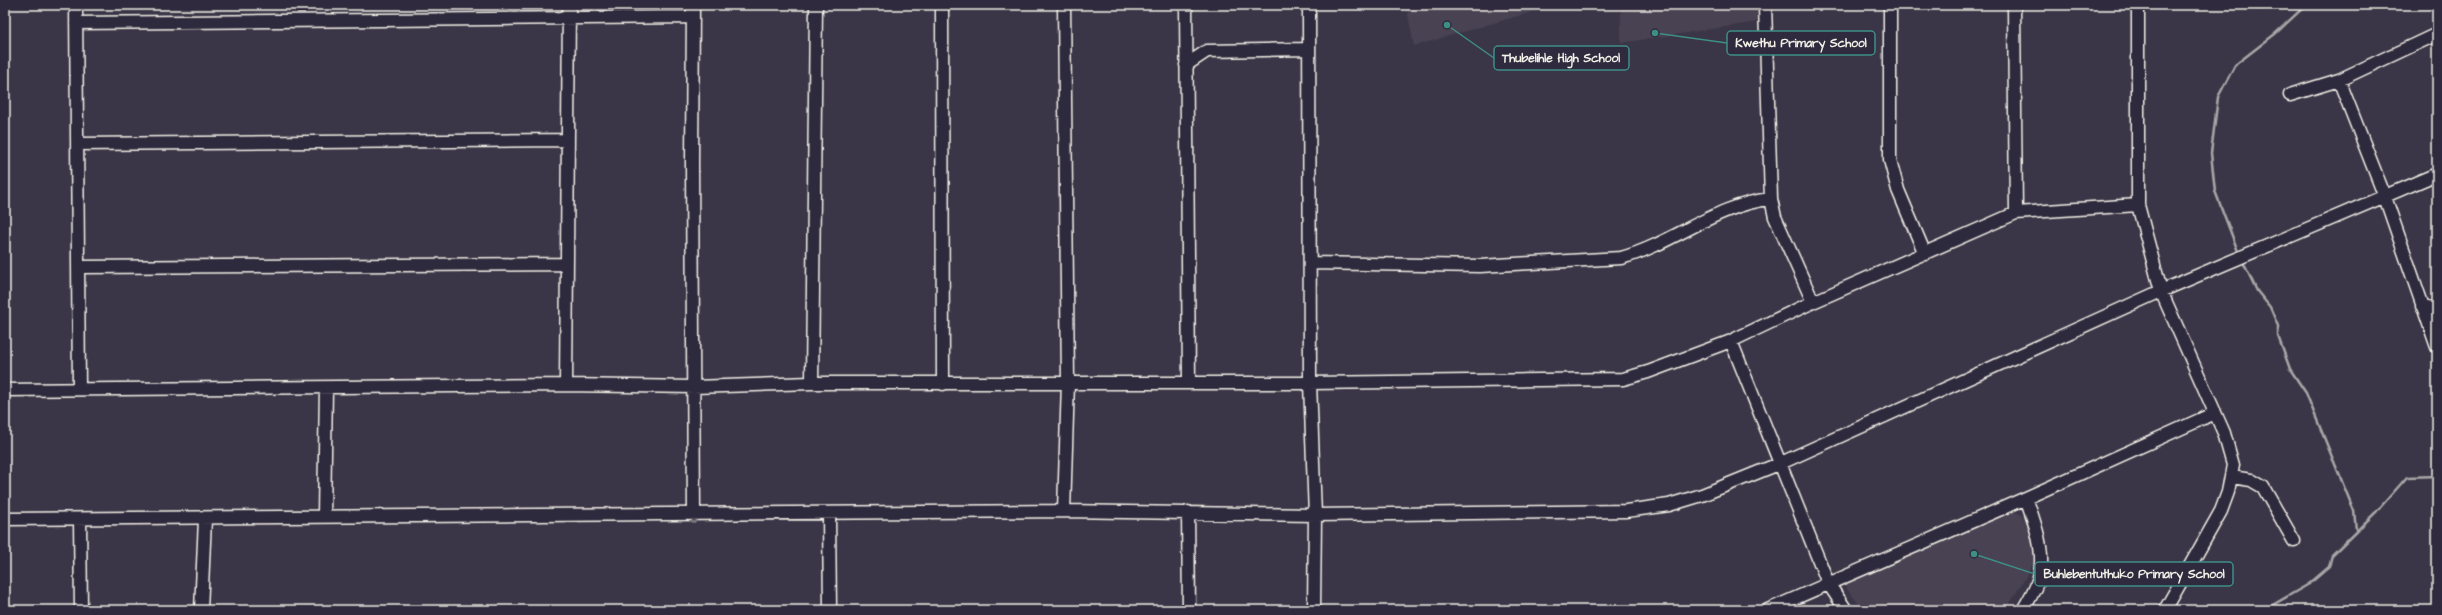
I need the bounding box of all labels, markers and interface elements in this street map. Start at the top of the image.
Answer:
callout: Kwethu Primary School [1727,31,1875,55]
text: Kwethu Primary School [1735,35,1867,53]
callout: Thubelihle High School [1494,46,1629,70]
text: Thubelihle High School [1501,50,1620,69]
callout: Buhlebentuthuko Primary School [2035,562,2233,586]
text: Buhlebentuthuko Primary School [2043,566,2225,584]

